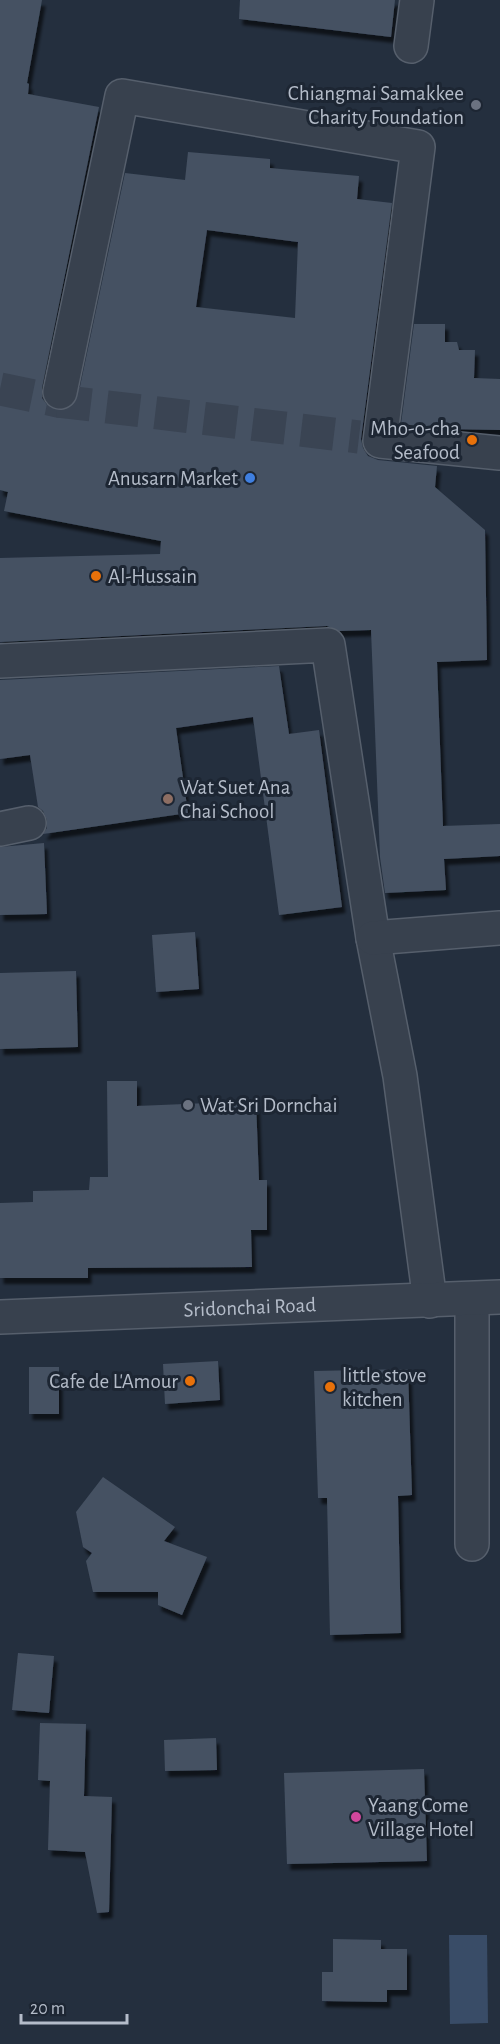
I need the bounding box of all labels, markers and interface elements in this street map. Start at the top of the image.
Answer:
place label: Chiangmai Samakkee Charity Foundation [288,83,464,128]
marker: Chiangmai Samakkee Charity Foundation [469,98,483,112]
place label: Mho-o-cha Seafood [370,418,460,463]
marker: Mho-o-cha Seafood [465,433,479,447]
place label: Anusarn Market [108,468,238,489]
marker: Anusarn Market [243,471,257,485]
place label: Al-Hussain [108,566,197,587]
marker: Al-Hussain [89,569,103,583]
place label: Wat Suet Ana Chai School [180,777,291,822]
marker: Wat Suet Ana Chai School [161,792,175,806]
place label: Wat Sri Dornchai [200,1095,338,1116]
marker: Wat Sri Dornchai [181,1098,195,1112]
street label: Sridonchai Road [183,1294,317,1321]
place label: little stove kitchen [342,1365,426,1410]
place label: Cafe de L'Amour [49,1371,178,1392]
marker: Cafe de L'Amour [183,1374,197,1388]
marker: little stove kitchen [323,1380,337,1394]
place label: Yaang Come Village Hotel [368,1795,474,1840]
marker: Yaang Come Village Hotel [349,1810,363,1824]
scale bar [21,1987,128,2025]
text: 20 m [30,2000,65,2018]

